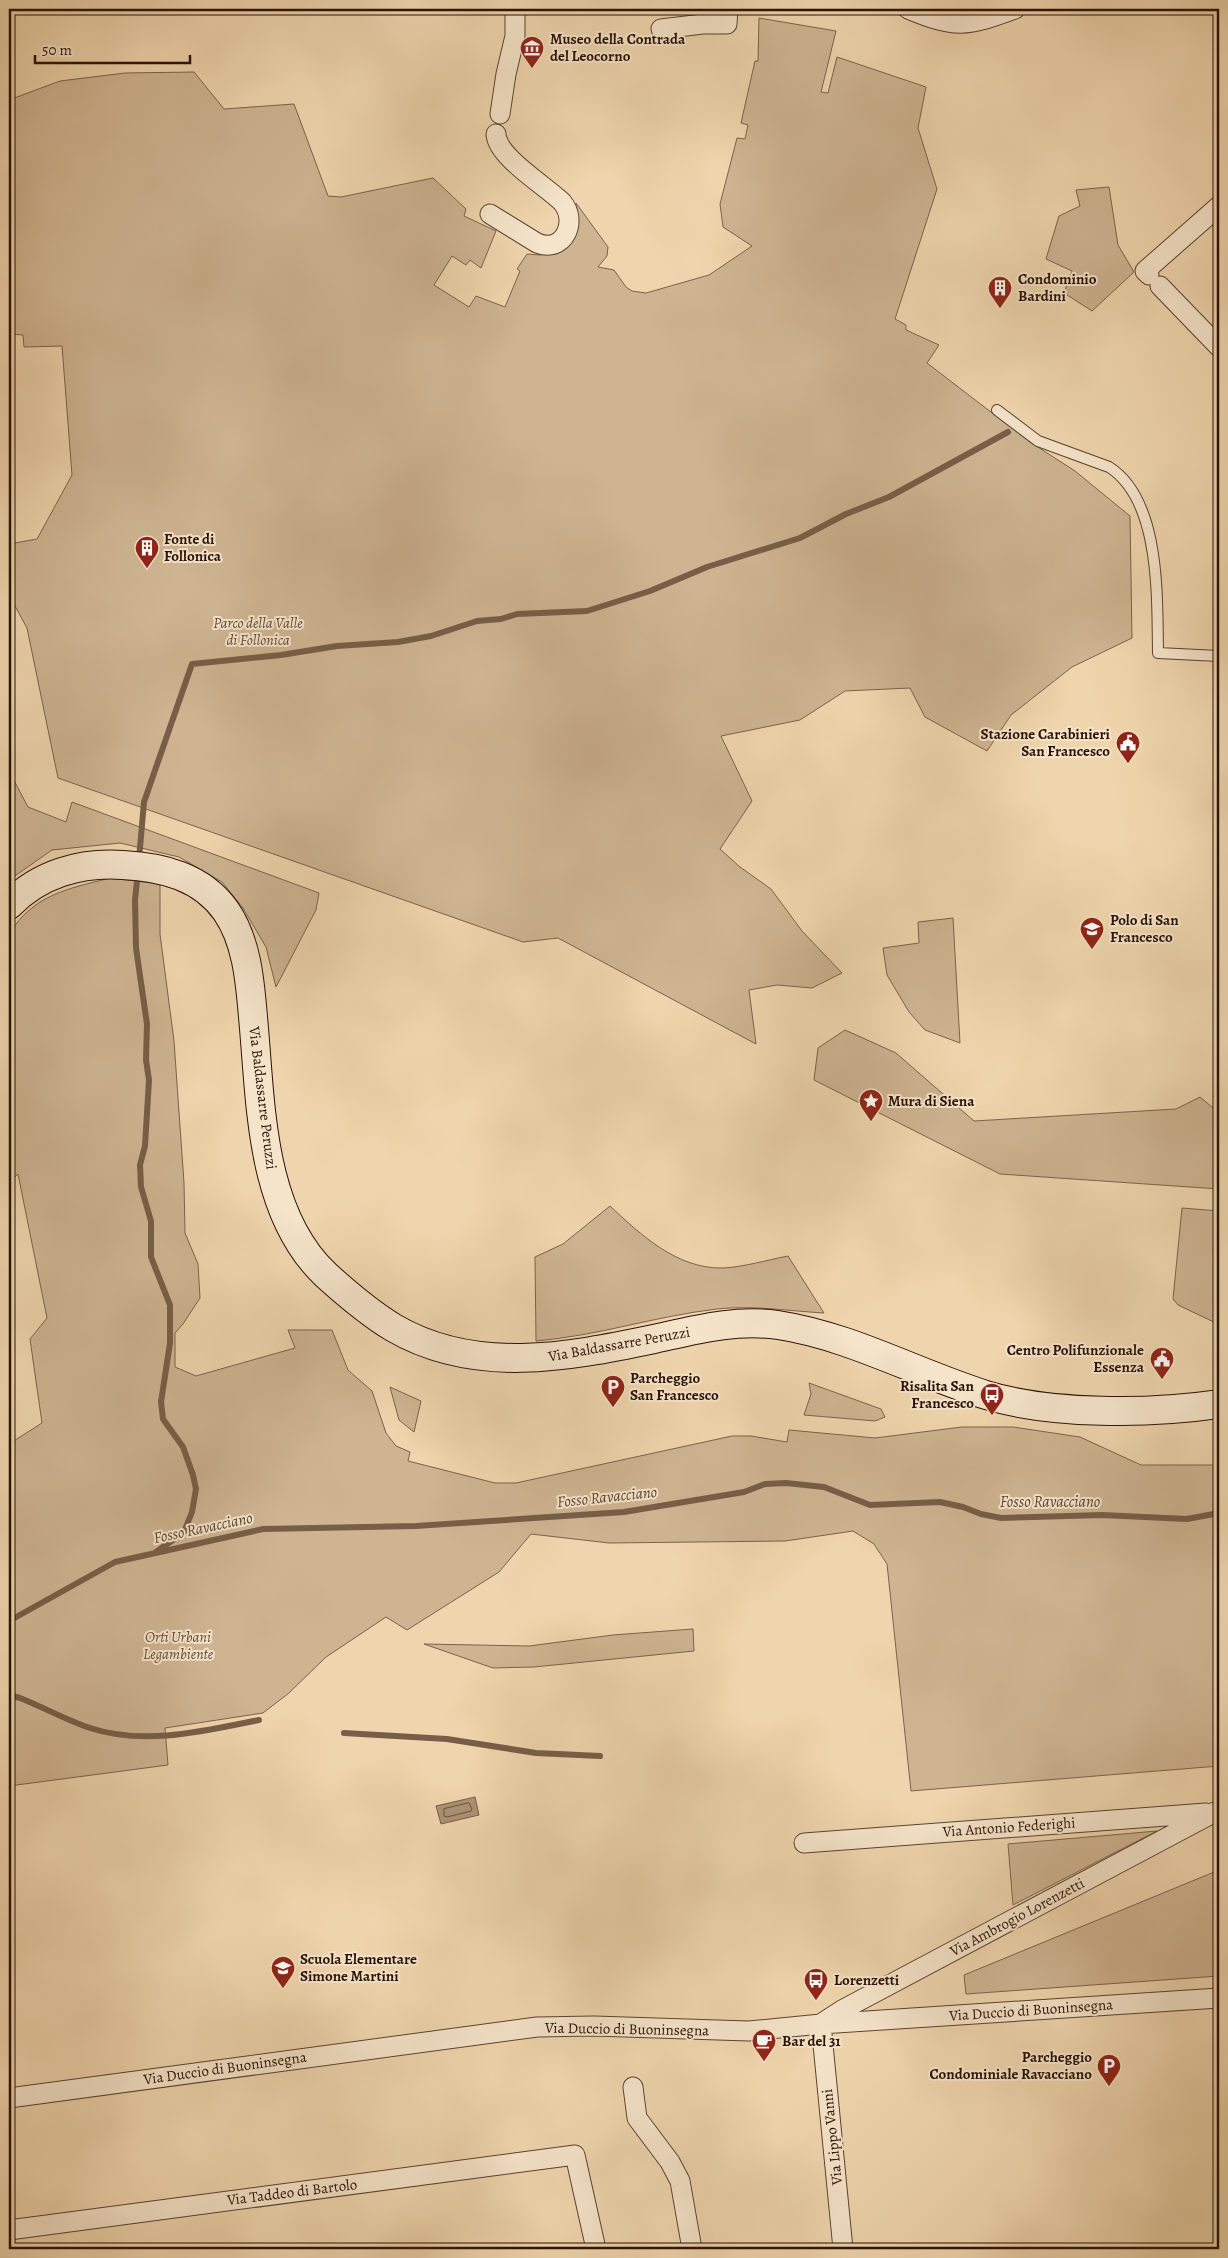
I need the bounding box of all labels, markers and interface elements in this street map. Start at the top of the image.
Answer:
place label: Museo della Contrada del Leocorno [550,29,686,66]
scale bar [35,32,190,64]
museum icon: Museo della Contrada del Leocorno [519,35,545,69]
text: 50 m [42,40,72,60]
place label: Condominio Bardini [1018,269,1097,306]
building icon: Condominio Bardini [987,275,1013,309]
place label: Fonte di Follonica [164,529,222,566]
building icon: Fonte di Follonica [134,535,160,569]
park label: Parco della Valle di Follonica [213,613,303,650]
place label: Stazione Carabinieri San Francesco [981,724,1111,761]
public building icon: Stazione Carabinieri San Francesco [1115,730,1141,764]
place label: Polo di San Francesco [1110,910,1179,947]
school or university icon: Polo di San Francesco [1079,916,1105,950]
street label: Via Baldassarre Peruzzi [244,1024,282,1171]
place icon: Mura di Siena [858,1088,884,1122]
place label: Mura di Siena [888,1091,975,1111]
street label: Via Baldassarre Peruzzi [546,1322,691,1366]
place label: Centro Polifunzionale Essenza [1007,1340,1145,1377]
public building icon: Centro Polifunzionale Essenza [1149,1346,1175,1380]
place label: Parcheggio San Francesco [630,1368,719,1405]
parking icon: Parcheggio San Francesco [600,1374,626,1408]
place label: Risalita San Francesco [900,1376,975,1413]
bus stop icon: Risalita San Francesco [979,1382,1005,1416]
water label: Fosso Ravacciano [556,1481,658,1513]
water label: Fosso Ravacciano [1000,1491,1100,1513]
water label: Fosso Ravacciano [151,1507,255,1549]
park label: Orti Urbani Legambiente [143,1627,214,1664]
street label: Via Antonio Federighi [941,1812,1076,1842]
street label: Via Ambrogio Lorenzetti [945,1873,1088,1961]
place label: Scuola Elementare Simone Martini [300,1949,417,1986]
school or university icon: Scuola Elementare Simone Martini [270,1955,296,1989]
bus stop icon: Lorenzetti [803,1967,829,2001]
place label: Lorenzetti [834,1970,900,1990]
street label: Via Duccio di Buoninsegna [947,1994,1114,2026]
street label: Via Duccio di Buoninsegna [544,2018,709,2040]
cafe icon: Bar del 31 [751,2028,777,2062]
place label: Bar del 31 [782,2031,841,2051]
street label: Via Duccio di Buoninsegna [141,2047,308,2089]
place label: Parcheggio Condominiale Ravacciano [930,2047,1092,2084]
parking icon: Parcheggio Condominiale Ravacciano [1096,2053,1122,2087]
street label: Via Lippo Vanni [817,2088,847,2187]
street label: Via Taddeo di Bartolo [225,2174,358,2210]

